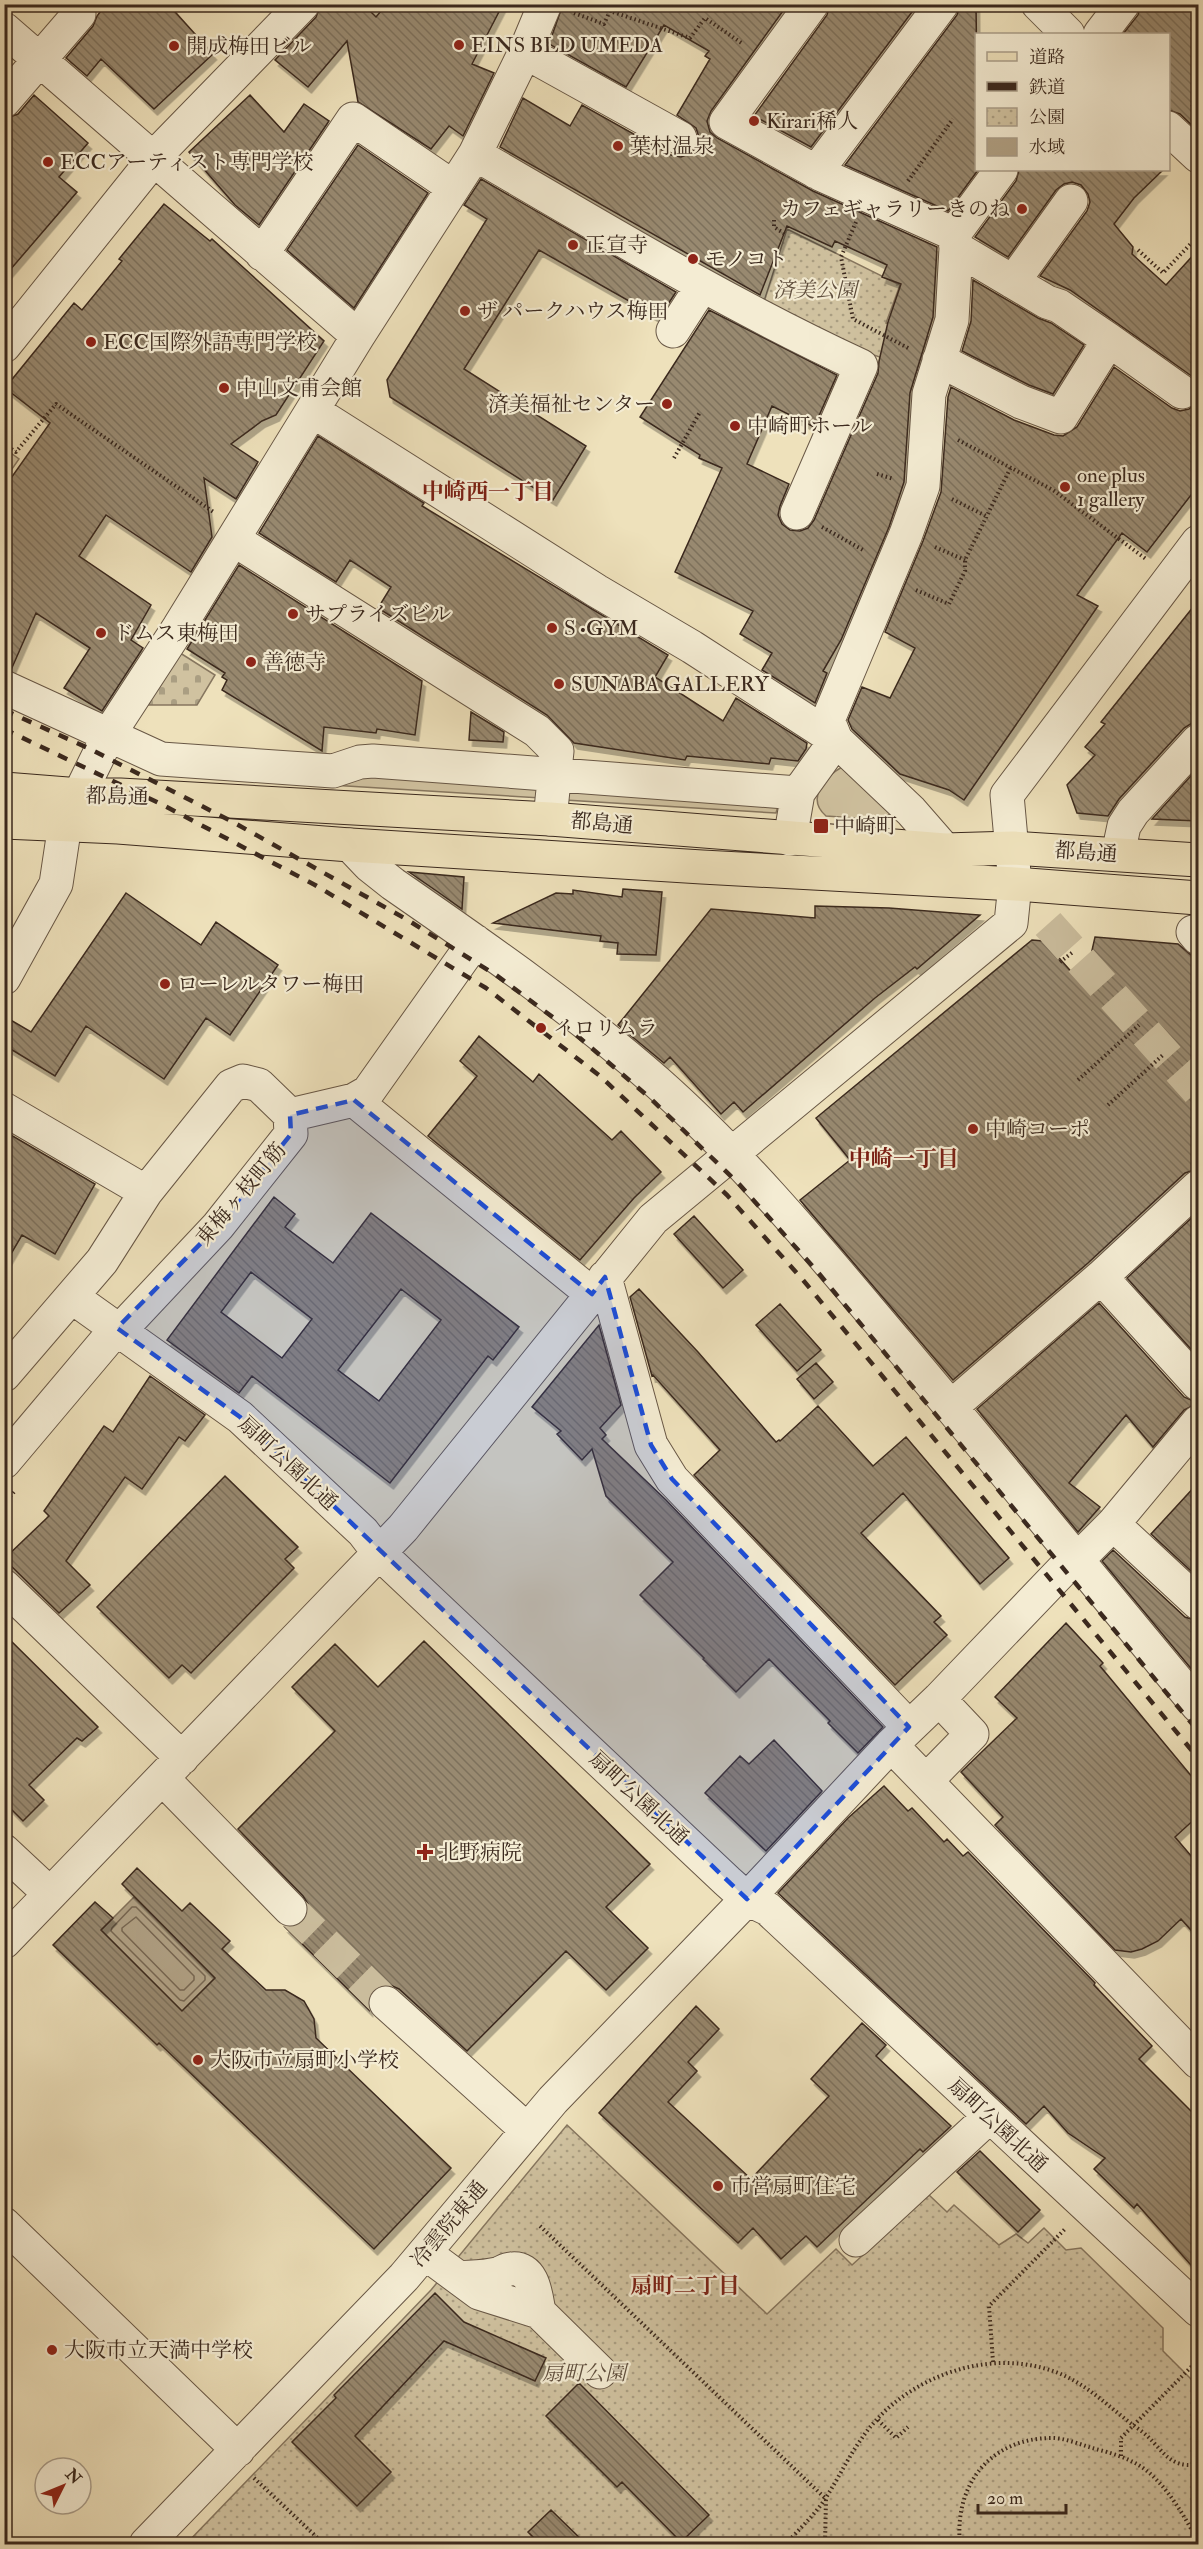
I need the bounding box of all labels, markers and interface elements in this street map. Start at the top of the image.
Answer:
place label: EINS BLD UMEDA [471,32,663,59]
place label: 開成梅田ビル [186,33,312,60]
legend [975,33,1170,171]
marker: EINS BLD UMEDA [452,38,466,52]
marker: 開成梅田ビル [167,39,181,53]
text: 道路 [1029,46,1065,69]
text: 鉄道 [1029,76,1065,99]
text: 公園 [1029,106,1065,129]
place label: Kirari稀人 [766,108,858,135]
marker: Kirari稀人 [747,114,761,128]
place label: 葉村温泉 [630,133,714,160]
text: 水域 [1029,136,1065,159]
marker: 葉村温泉 [611,139,625,153]
place label: ECCアーティスト専門学校 [60,149,314,176]
marker: ECCアーティスト専門学校 [41,155,55,169]
place label: カフェギャラリーきのね [780,196,1010,223]
marker: カフェギャラリーきのね [1015,202,1029,216]
place label: 正宣寺 [585,232,648,259]
marker: 正宣寺 [566,238,580,252]
place label: モノコト [705,246,788,273]
marker: モノコト [686,252,700,266]
park label: 済美公園 [773,277,860,304]
place label: ザ パークハウス梅田 [477,298,669,325]
marker: ザ パークハウス梅田 [458,304,472,318]
place label: ECC国際外語専門学校 [103,329,317,356]
marker: ECC国際外語専門学校 [84,335,98,349]
place label: 中山文甫会館 [236,375,362,402]
marker: 中山文甫会館 [217,381,231,395]
place label: 済美福祉センター [488,391,655,418]
marker: 済美福祉センター [660,397,674,411]
place label: 中崎町ホール [747,413,873,440]
marker: 中崎町ホール [728,419,742,433]
place label: one plus 1 gallery [1077,462,1145,513]
district label: 中崎西一丁目 [422,478,554,506]
marker: one plus 1 gallery [1058,480,1072,494]
place label: サプライズビル [305,601,451,628]
marker: サプライズビル [286,607,300,621]
place label: S •GYM [564,615,638,642]
place label: ドムス東梅田 [113,620,239,647]
marker: S •GYM [545,621,559,635]
marker: ドムス東梅田 [94,626,108,640]
place label: 善徳寺 [263,649,326,676]
marker: 善徳寺 [244,655,258,669]
place label: SUNABA GALLERY [571,671,770,698]
marker: SUNABA GALLERY [552,677,566,691]
street label: 都島通 [85,782,149,811]
street label: 都島通 [569,807,635,840]
place label: 中崎町 [834,813,897,840]
marker: 中崎町 [812,817,830,835]
street label: 都島通 [1054,837,1118,868]
place label: ローレルタワー梅田 [177,971,364,998]
marker: ローレルタワー梅田 [158,977,172,991]
place label: イロリムラ [553,1015,658,1042]
marker: イロリムラ [534,1021,548,1035]
place label: 中崎コーポ [985,1116,1090,1143]
marker: 中崎コーポ [966,1122,980,1136]
street label: 東梅ヶ枝町筋 [191,1137,292,1251]
district label: 中崎一丁目 [849,1145,959,1173]
street label: 扇町公園北通 [232,1411,343,1516]
street label: 扇町公園北通 [583,1746,694,1851]
place label: 北野病院 [438,1839,522,1866]
marker: 北野病院 [416,1843,434,1861]
place label: 大阪市立扇町小学校 [210,2047,399,2074]
marker: 大阪市立扇町小学校 [191,2053,205,2067]
street label: 扇町公園北通 [942,2073,1053,2178]
place label: 市営扇町住宅 [730,2173,856,2200]
street label: 冷雲院東通 [405,2175,493,2273]
marker: 市営扇町住宅 [711,2179,725,2193]
district label: 扇町二丁目 [630,2272,740,2300]
place label: 大阪市立天満中学校 [64,2337,253,2364]
marker: 大阪市立天満中学校 [45,2343,59,2357]
park label: 扇町公園 [542,2360,629,2387]
north arrow [33,2456,93,2516]
text: N [60,2464,86,2489]
scale bar [978,2477,1066,2515]
text: 20 m [987,2487,1023,2510]

